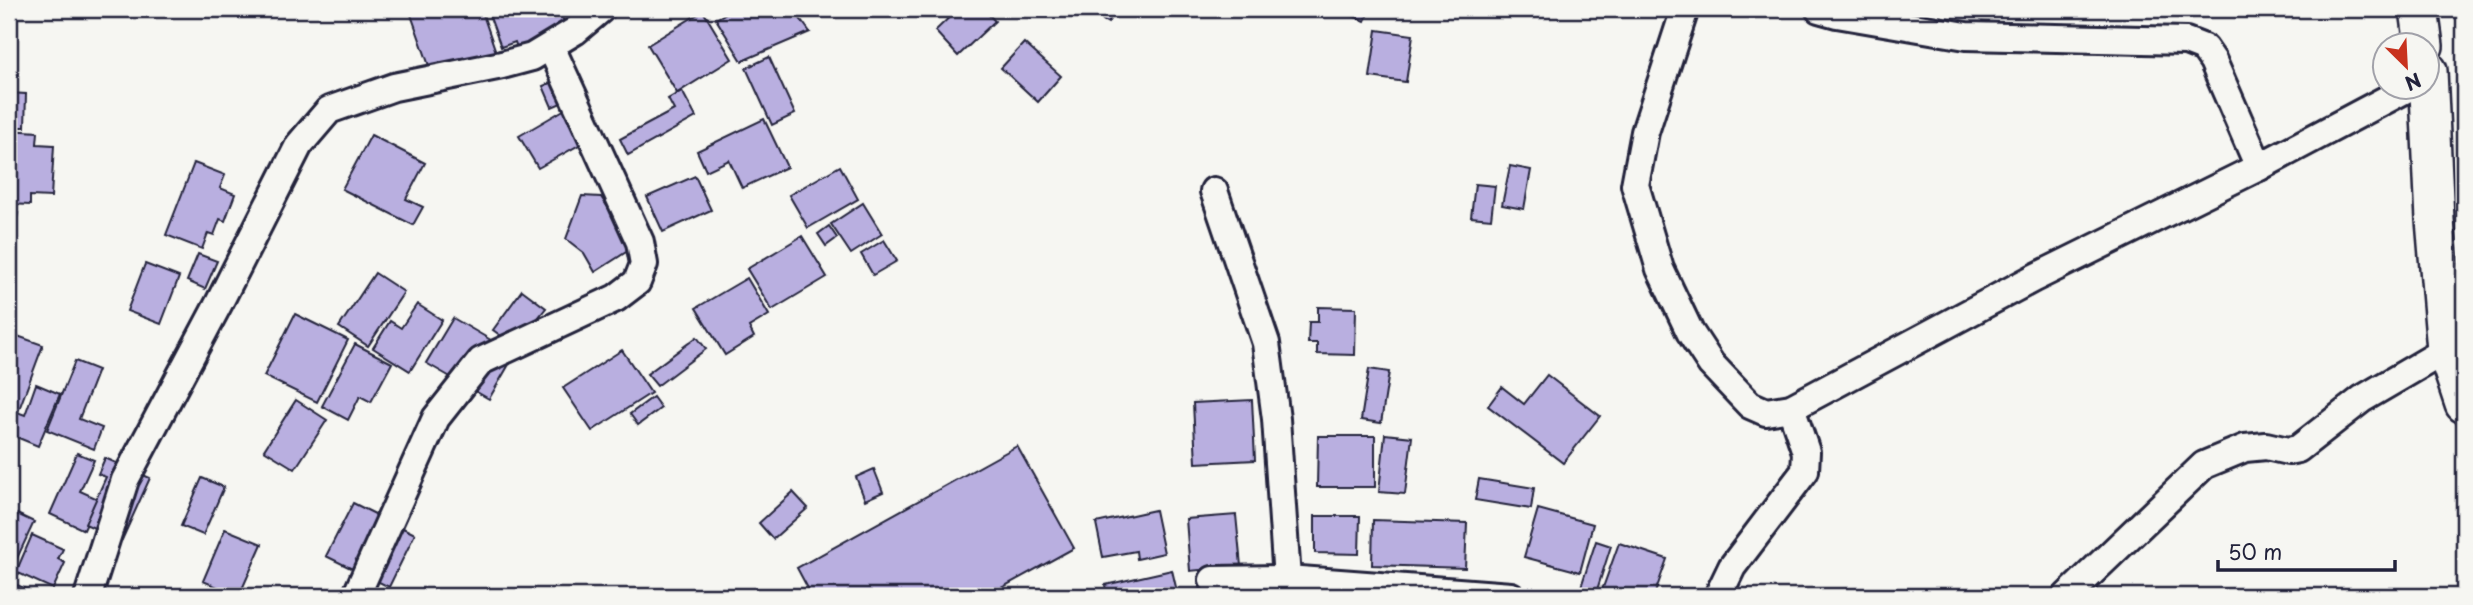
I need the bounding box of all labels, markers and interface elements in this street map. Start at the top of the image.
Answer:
north arrow [2372,32,2442,102]
text: N [2401,67,2426,98]
scale bar [2218,528,2394,572]
text: 50 m [2228,535,2282,567]

